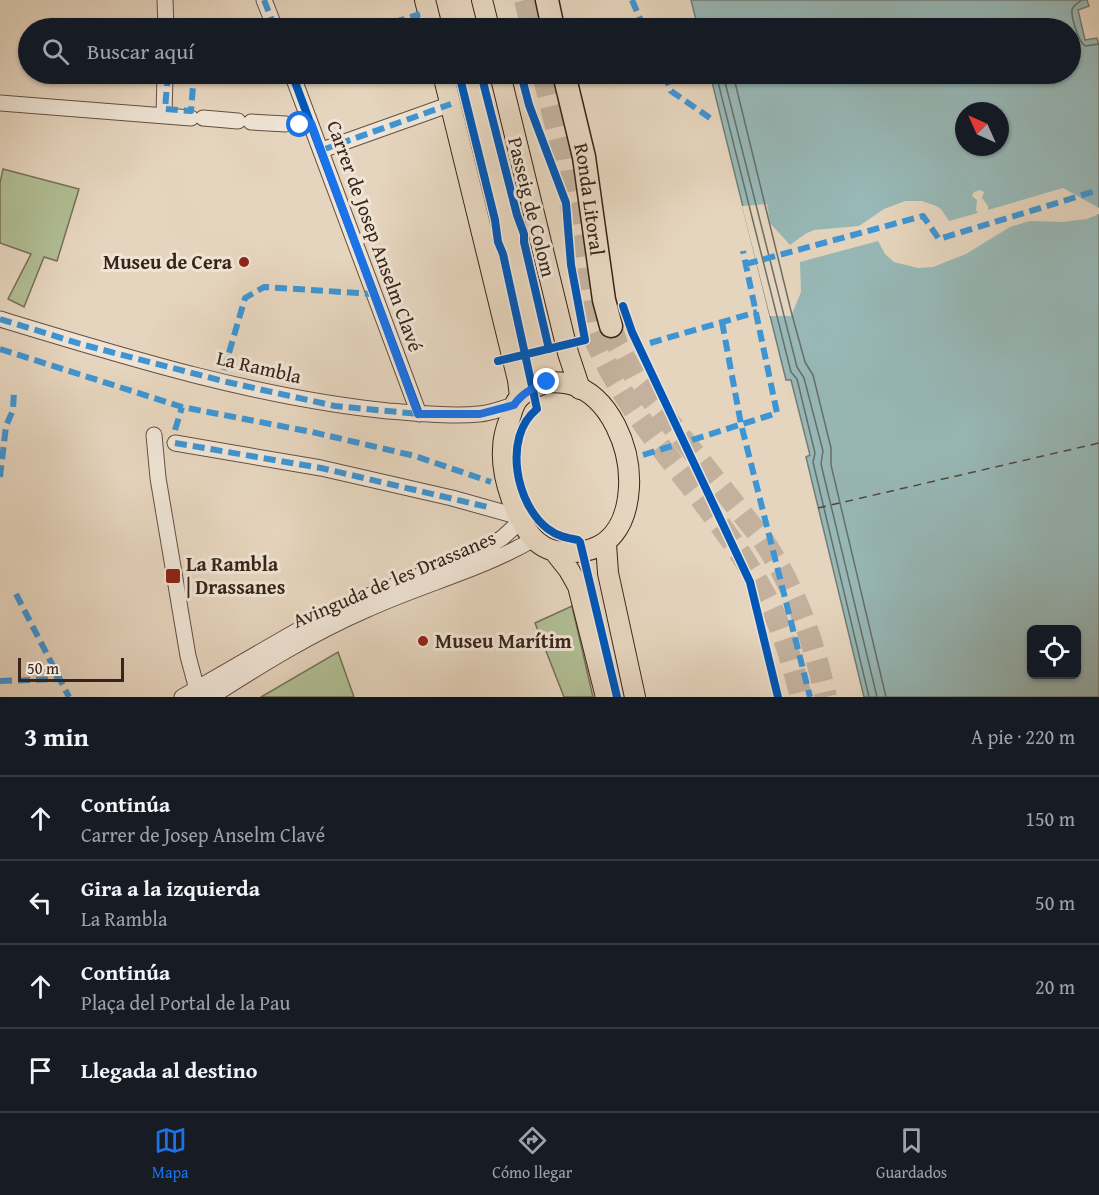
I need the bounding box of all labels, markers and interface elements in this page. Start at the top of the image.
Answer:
search box [18,18,1081,84]
icon: search [39,35,72,68]
text: Buscar aquí [87,35,194,67]
north arrow [955,102,1009,156]
route start [286,111,312,137]
street label: Carrer de Josep Anselm Clavé [320,116,431,355]
street label: Passeig de Colom [501,134,564,280]
street label: Ronda Litoral [567,140,613,258]
place label: Museu de Cera [103,247,233,276]
marker: Museu de Cera [237,255,251,269]
street label: La Rambla [214,343,305,390]
route end [533,368,559,394]
street label: Avinguda de les Drassanes [288,522,500,635]
place label: La Rambla | Drassanes [186,549,285,601]
marker: La Rambla | Drassanes [164,567,182,585]
map controls [1027,625,1081,679]
button: locate [1027,625,1081,679]
place label: Museu Marítim [435,626,572,655]
marker: Museu Marítim [416,634,430,648]
scale bar [18,655,124,682]
text: 50 m [27,656,59,680]
text: 3 min [24,717,89,756]
text: A pie · 220 m [971,722,1075,751]
text: Continúa [81,788,170,820]
icon: ahead [24,802,57,835]
text: 150 m [1025,804,1075,833]
text: Carrer de Josep Anselm Clavé [81,820,325,849]
text: Gira a la izquierda [81,872,260,904]
icon: left [24,886,57,919]
text: 50 m [1035,888,1075,917]
text: La Rambla [81,904,167,933]
text: Continúa [81,956,170,988]
icon: ahead [24,970,57,1003]
text: 20 m [1035,972,1075,1001]
text: Plaça del Portal de la Pau [81,988,290,1017]
icon: arrive [24,1054,57,1087]
text: Llegada al destino [81,1054,257,1086]
tab: Mapa [152,1124,189,1184]
tab: Cómo llegar [492,1124,572,1184]
tab: Guardados [876,1124,947,1184]

